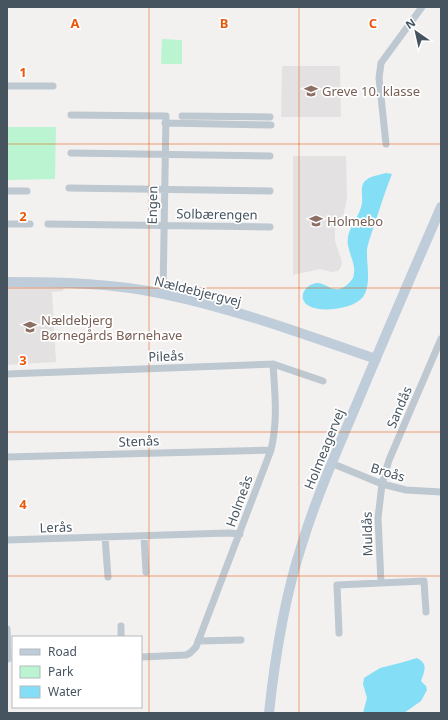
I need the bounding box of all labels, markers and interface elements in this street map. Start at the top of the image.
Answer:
north arrow [396,12,436,52]
text: A [71,14,80,32]
text: B [220,14,228,32]
text: C [369,14,377,32]
text: N [402,15,418,32]
text: 1 [19,63,27,81]
place label: Greve 10. klasse [322,82,420,100]
school or university icon: Greve 10. klasse [303,83,319,99]
street label: Engen [143,186,161,224]
street label: Solbærengen [176,204,258,224]
text: 2 [19,207,27,225]
place label: Holmebo [327,212,383,230]
school or university icon: Holmebo [308,213,324,229]
street label: Nældebjergvej [153,272,243,310]
place label: Nældebjerg Børnegårds Børnehave [41,311,182,344]
school or university icon: Nældebjerg Børnegårds Børnehave [22,319,38,335]
street label: Pileås [148,346,184,366]
text: 3 [19,351,27,369]
street label: Sandås [382,383,416,431]
street label: Holmeagervej [300,406,348,492]
street label: Stenås [118,431,160,451]
street label: Broås [369,458,407,486]
street label: Holmeås [221,473,257,529]
text: 4 [19,495,27,513]
street label: Muldås [358,511,376,557]
street label: Lerås [39,517,73,537]
legend [12,636,142,708]
text: Road [48,643,77,660]
text: Park [48,663,74,680]
text: Water [48,683,82,700]

